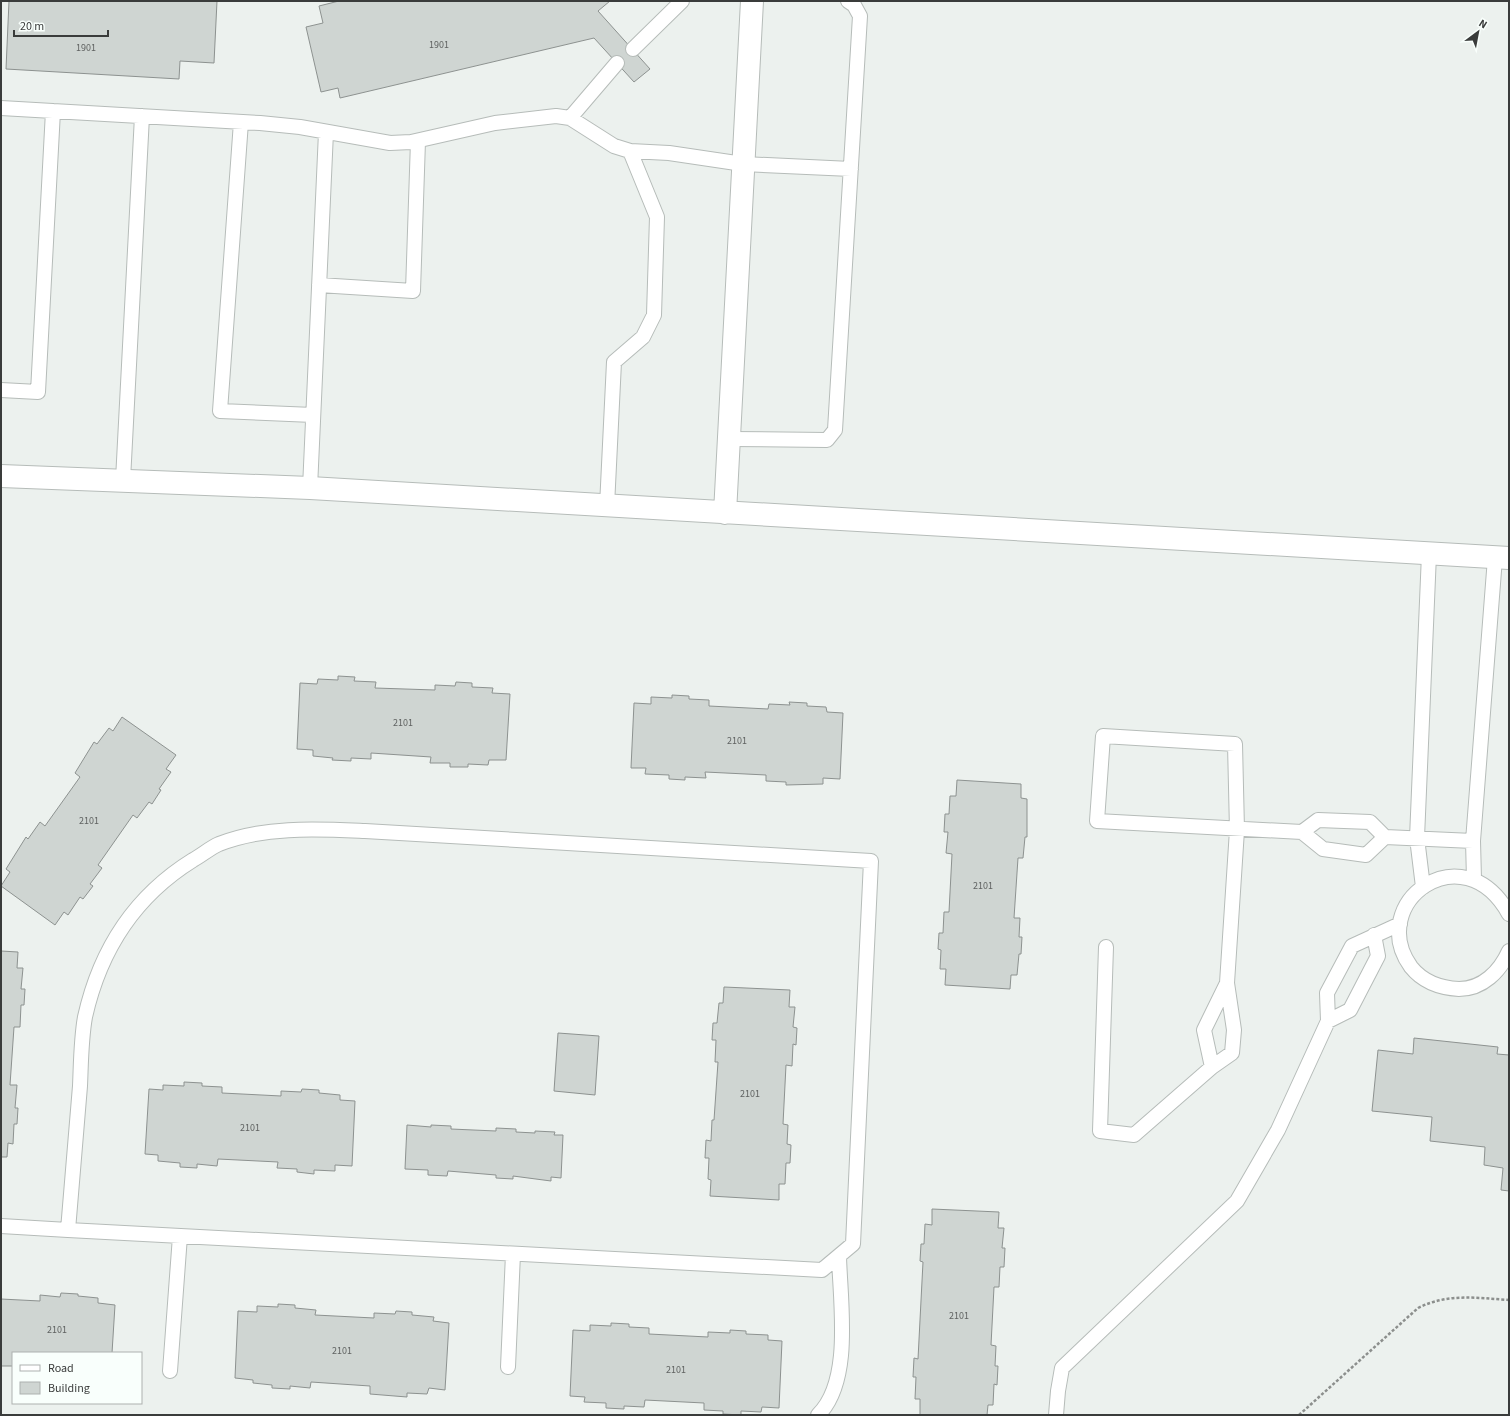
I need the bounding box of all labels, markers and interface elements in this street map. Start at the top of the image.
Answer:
scale bar [14,12,108,38]
north arrow [1458,12,1498,52]
text: N [1476,16,1490,32]
text: 20 m [20,18,44,35]
house number: 1901 [429,38,449,52]
house number: 1901 [76,41,96,55]
house number: 2101 [393,716,413,730]
house number: 2101 [727,734,747,748]
house number: 2101 [79,814,99,828]
house number: 2101 [973,879,993,893]
house number: 2101 [740,1087,760,1101]
house number: 2101 [240,1121,260,1135]
house number: 2101 [949,1309,969,1323]
house number: 2101 [47,1323,67,1337]
house number: 2101 [332,1344,352,1358]
legend [12,1352,142,1404]
text: Road [48,1360,74,1377]
house number: 2101 [666,1363,686,1377]
text: Building [48,1380,90,1397]

